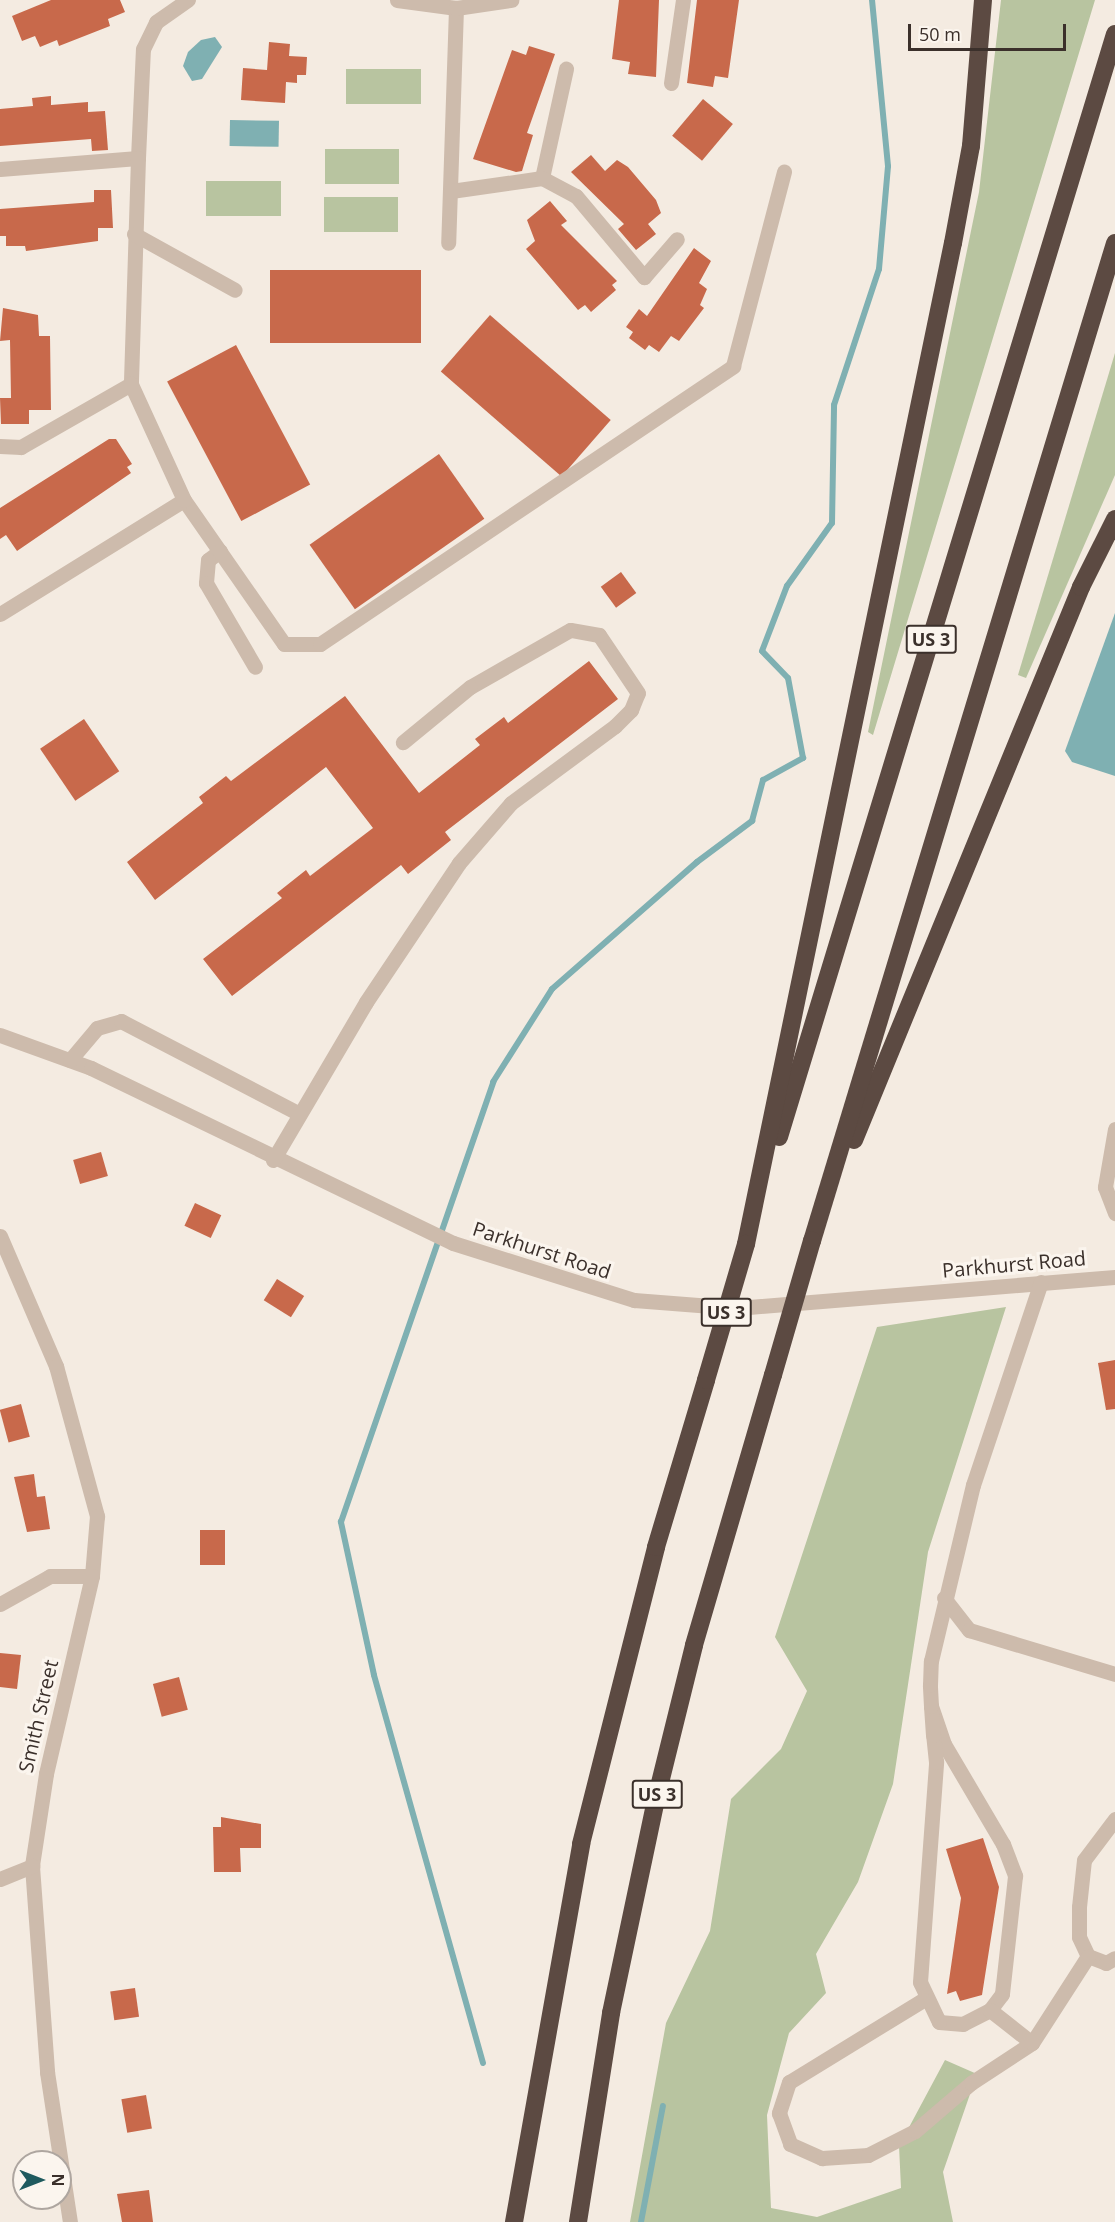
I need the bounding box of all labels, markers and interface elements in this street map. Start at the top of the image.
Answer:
scale bar [911,12,1068,50]
text: 50 m [919,22,961,46]
road number: US 3 [906,624,956,654]
street label: Parkhurst Road [470,1216,614,1284]
street label: Parkhurst Road [941,1246,1087,1282]
road number: US 3 [700,1297,752,1327]
street label: Smith Street [13,1657,63,1775]
road number: US 3 [632,1779,682,1809]
north arrow [12,2150,72,2210]
text: N [47,2173,69,2187]

